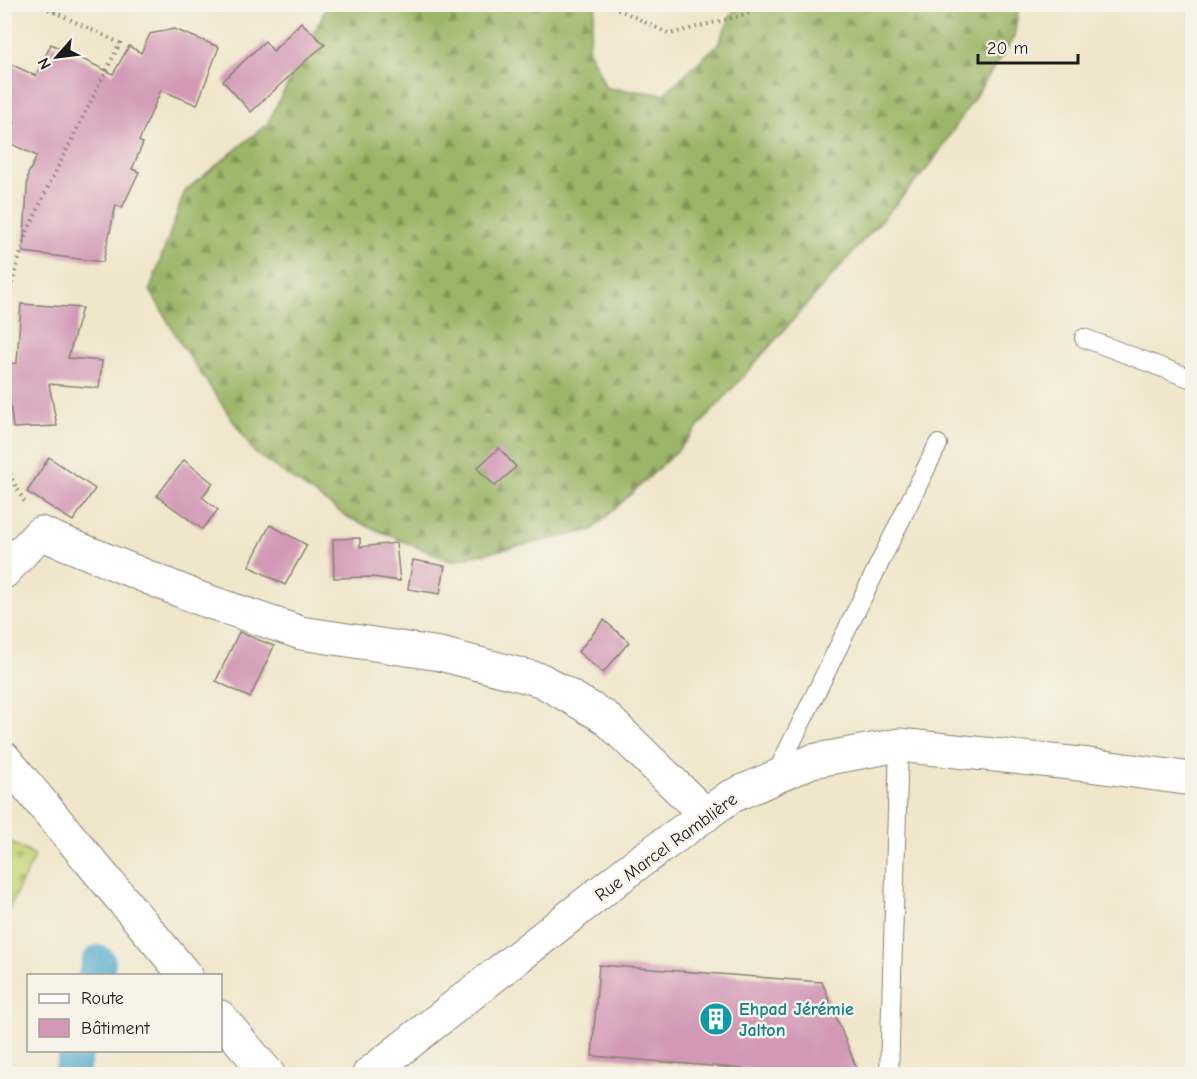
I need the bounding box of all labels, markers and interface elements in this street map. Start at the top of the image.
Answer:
north arrow [27,27,87,87]
scale bar [978,27,1078,65]
text: 20 m [987,38,1028,59]
text: N [34,55,55,72]
street label: Rue Marcel Ramblière [591,789,742,906]
legend [27,974,222,1052]
text: Route [81,988,124,1009]
place label: Ehpad Jérémie Jalton [739,999,854,1041]
building icon: Ehpad Jérémie Jalton [698,1001,734,1037]
text: Bâtiment [81,1018,151,1039]

